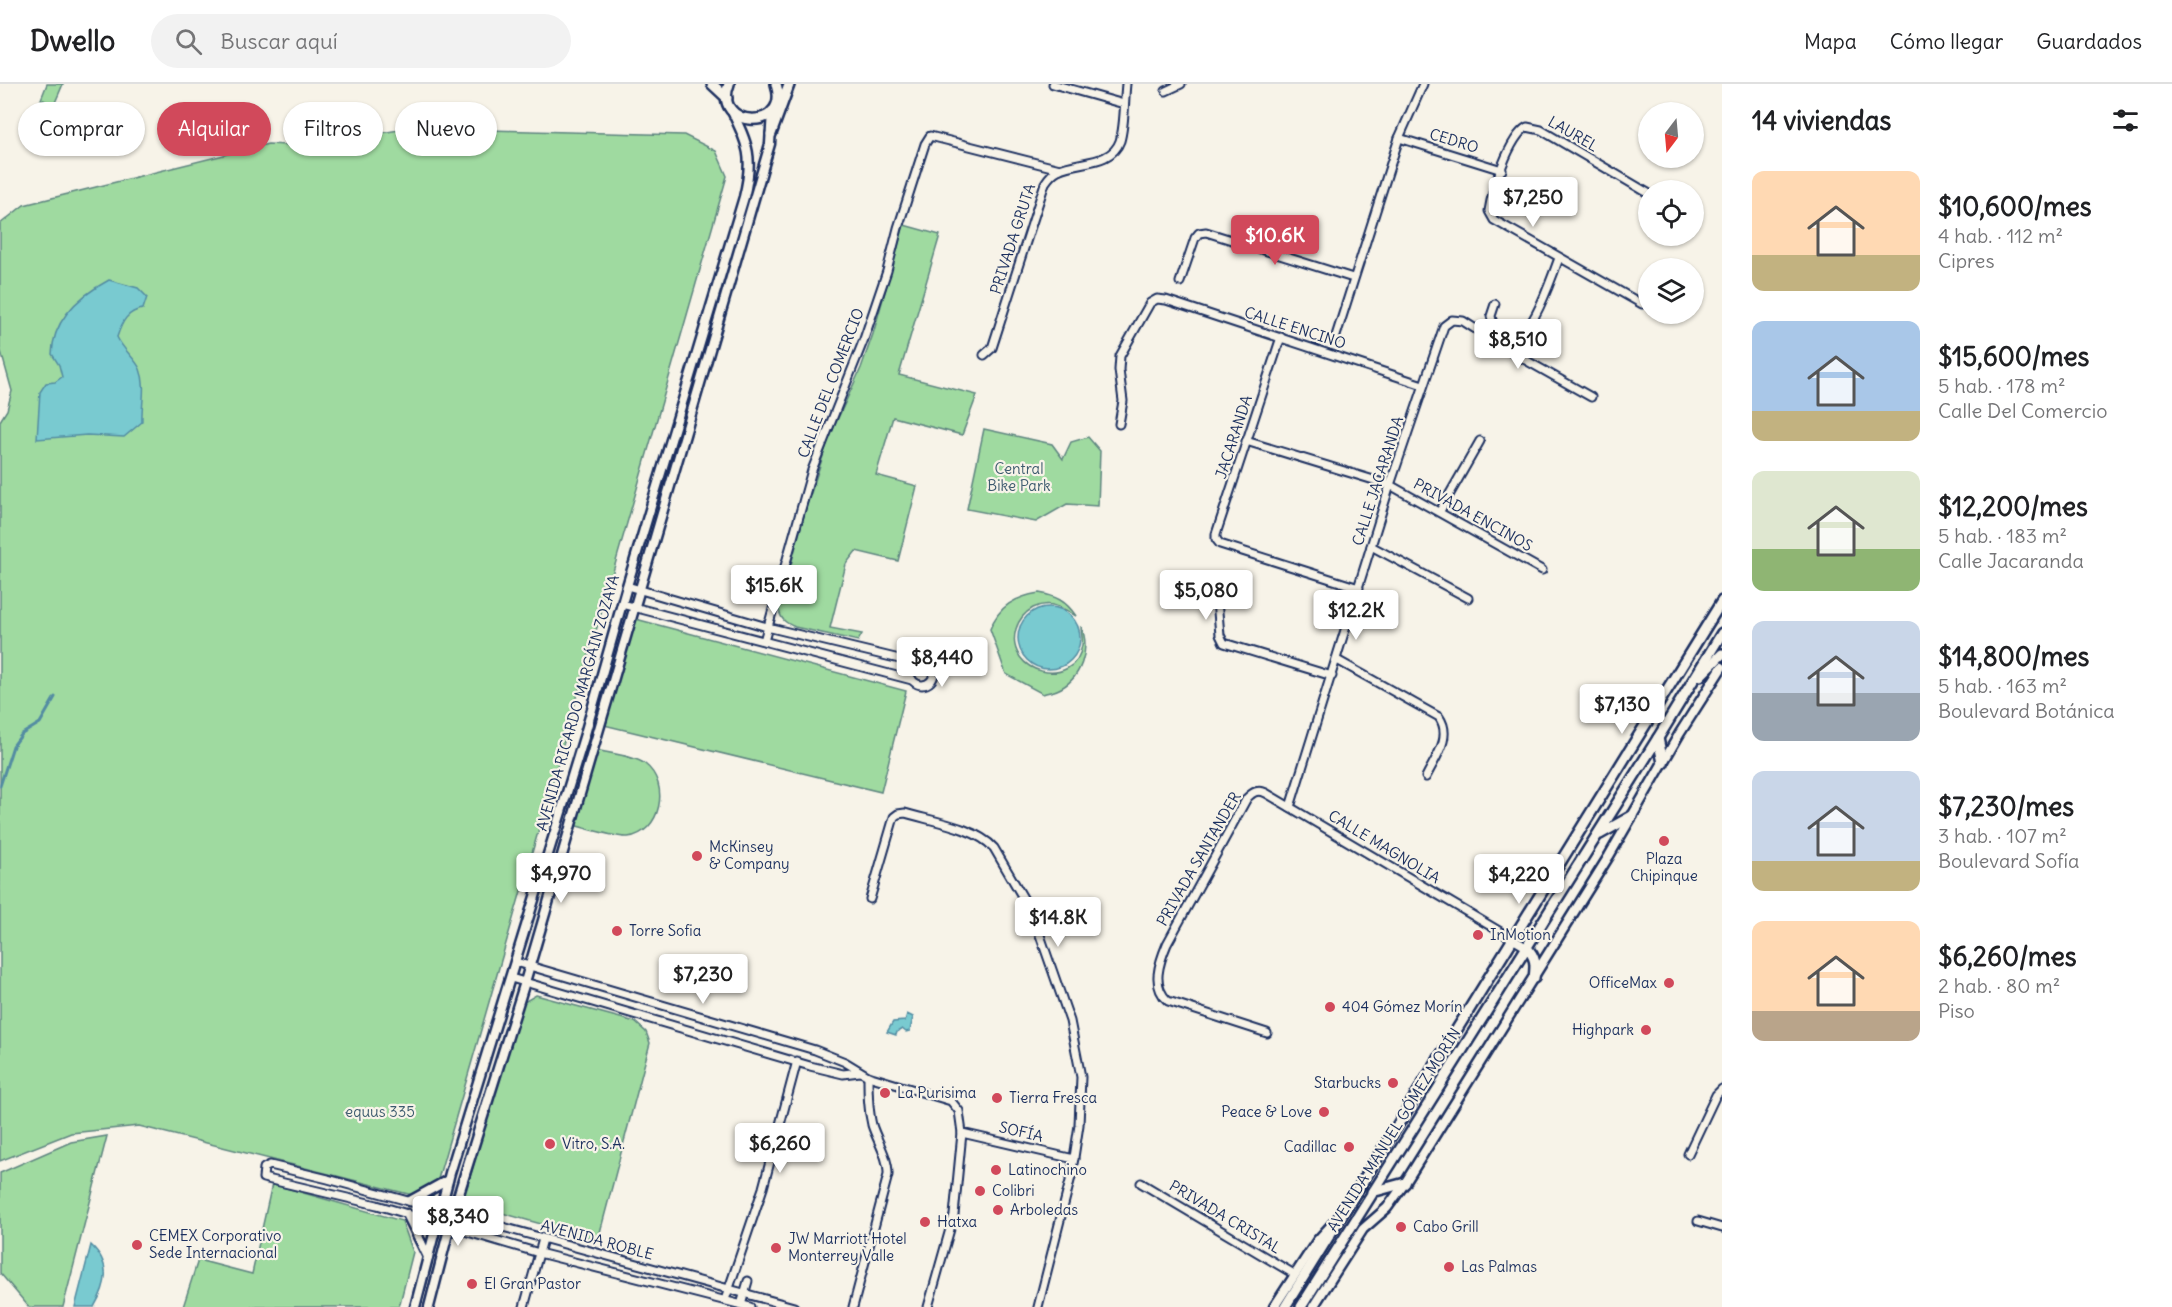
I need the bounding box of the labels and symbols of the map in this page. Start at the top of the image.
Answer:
north arrow [1638,102,1704,168]
street label: LAUREL [1545,112,1602,155]
street label: CEDRO [1427,124,1481,157]
pin: $7,250 [1484,177,1582,228]
street label: PRIVADA GRUTA [986,181,1039,296]
pin: $10.6K [1226,215,1324,266]
street label: CALLE ENCINO [1242,302,1348,353]
street label: CALLE DEL COMERCIO [793,305,868,460]
pin: $8,510 [1469,319,1567,370]
street label: JACARANDA [1211,392,1256,481]
street label: CALLE JACARANDA [1348,413,1408,548]
park label: Central Bike Park [987,459,1051,495]
street label: PRIVADA ENCINOS [1410,474,1536,555]
pin: $15.6K [725,565,823,616]
pin: $5,080 [1157,570,1255,621]
street label: AVENIDA RICARDO MARGÁIN ZOZAYA [532,572,623,833]
pin: $12.2K [1307,590,1405,641]
pin: $8,440 [893,637,991,688]
pin: $7,130 [1573,684,1671,735]
street label: PRIVADA SANTANDER [1152,788,1245,929]
street label: CALLE MAGNOLIA [1325,806,1444,888]
marker: Plaza Chipinque [1657,834,1671,848]
place label: McKinsey & Company [709,837,790,873]
marker: McKinsey & Company [690,849,704,863]
place label: Plaza Chipinque [1630,849,1698,885]
pin: $4,970 [512,853,610,904]
pin: $4,220 [1470,854,1568,905]
pin: $14.8K [1009,897,1107,948]
place label: Torre Sofia [629,921,702,940]
marker: Torre Sofia [610,924,624,938]
place label: InMotion [1490,925,1551,944]
marker: InMotion [1471,928,1485,942]
pin: $7,230 [654,954,752,1005]
place label: OfficeMax [1589,973,1658,992]
marker: OfficeMax [1662,976,1676,990]
place label: 404 Gómez Morín [1342,997,1463,1016]
marker: 404 Gómez Morín [1323,1000,1337,1014]
place label: Highpark [1572,1020,1634,1039]
marker: Highpark [1639,1023,1653,1037]
street label: AVENIDA MANUEL GÓMEZ MORÍN [1322,1024,1464,1235]
place label: Starbucks [1314,1073,1381,1092]
marker: Starbucks [1386,1076,1400,1090]
place label: La Purisima [897,1083,977,1102]
marker: La Purisima [878,1086,892,1100]
place label: Tierra Fresca [1009,1088,1097,1107]
marker: Tierra Fresca [990,1091,1004,1105]
park label: equus 335 [345,1102,415,1121]
place label: Peace & Love [1221,1102,1312,1121]
marker: Peace & Love [1317,1105,1331,1119]
street label: SOFÍA [997,1117,1045,1146]
pin: $6,260 [731,1123,829,1174]
place label: Vitro, S.A. [562,1134,625,1153]
marker: Vitro, S.A. [543,1137,557,1151]
place label: Cadillac [1284,1137,1337,1156]
marker: Cadillac [1342,1140,1356,1154]
place label: Latinochino [1008,1160,1087,1179]
marker: Latinochino [989,1163,1003,1177]
street label: PRIVADA CRISTAL [1166,1176,1285,1257]
place label: Colibri [992,1181,1035,1200]
marker: Colibri [973,1184,987,1198]
pin: $8,340 [409,1196,507,1247]
place label: Arboledas [1010,1200,1078,1219]
marker: Arboledas [991,1203,1005,1217]
place label: Hatxa [937,1212,978,1231]
street label: AVENIDA ROBLE [539,1215,656,1264]
marker: Hatxa [918,1215,932,1229]
place label: Cabo Grill [1413,1217,1479,1236]
marker: Cabo Grill [1394,1220,1408,1234]
place label: CEMEX Corporativo Sede Internacional [149,1226,281,1262]
place label: JW Marriott Hotel Monterrey Valle [788,1229,907,1265]
marker: CEMEX Corporativo Sede Internacional [130,1238,144,1252]
marker: JW Marriott Hotel Monterrey Valle [769,1241,783,1255]
place label: Las Palmas [1461,1257,1537,1276]
marker: Las Palmas [1442,1260,1456,1274]
place label: El Gran Pastor [484,1274,581,1293]
marker: El Gran Pastor [465,1277,479,1291]

